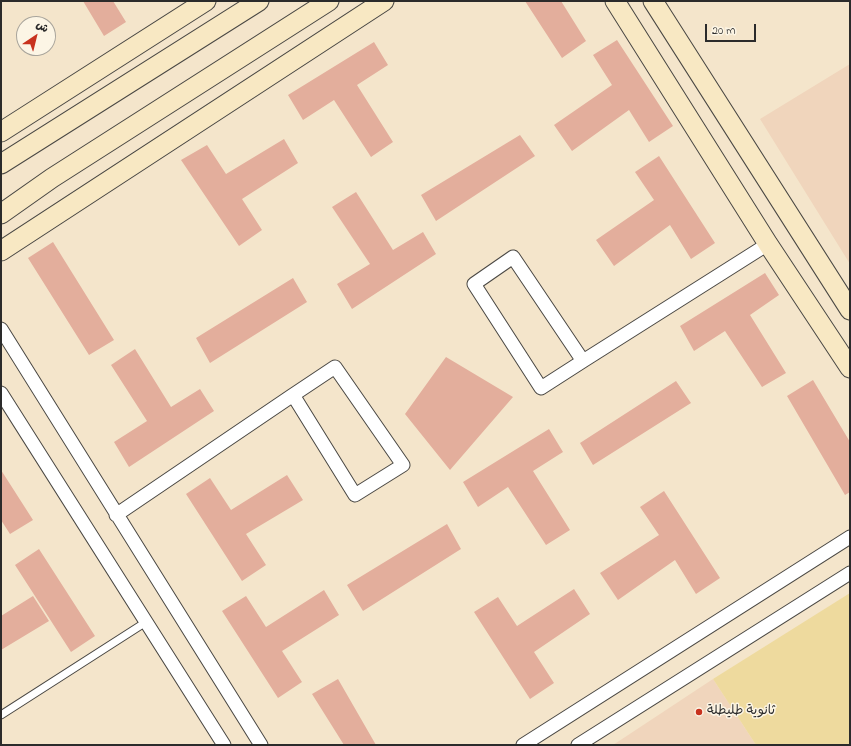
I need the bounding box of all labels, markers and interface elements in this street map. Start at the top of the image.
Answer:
north arrow [16,16,56,56]
scale bar [707,16,758,42]
text: ش [33,17,52,37]
text: 20 m [712,22,735,40]
place label: ثانوية طليطلة [707,704,775,720]
marker: ثانوية طليطلة [694,707,704,717]

